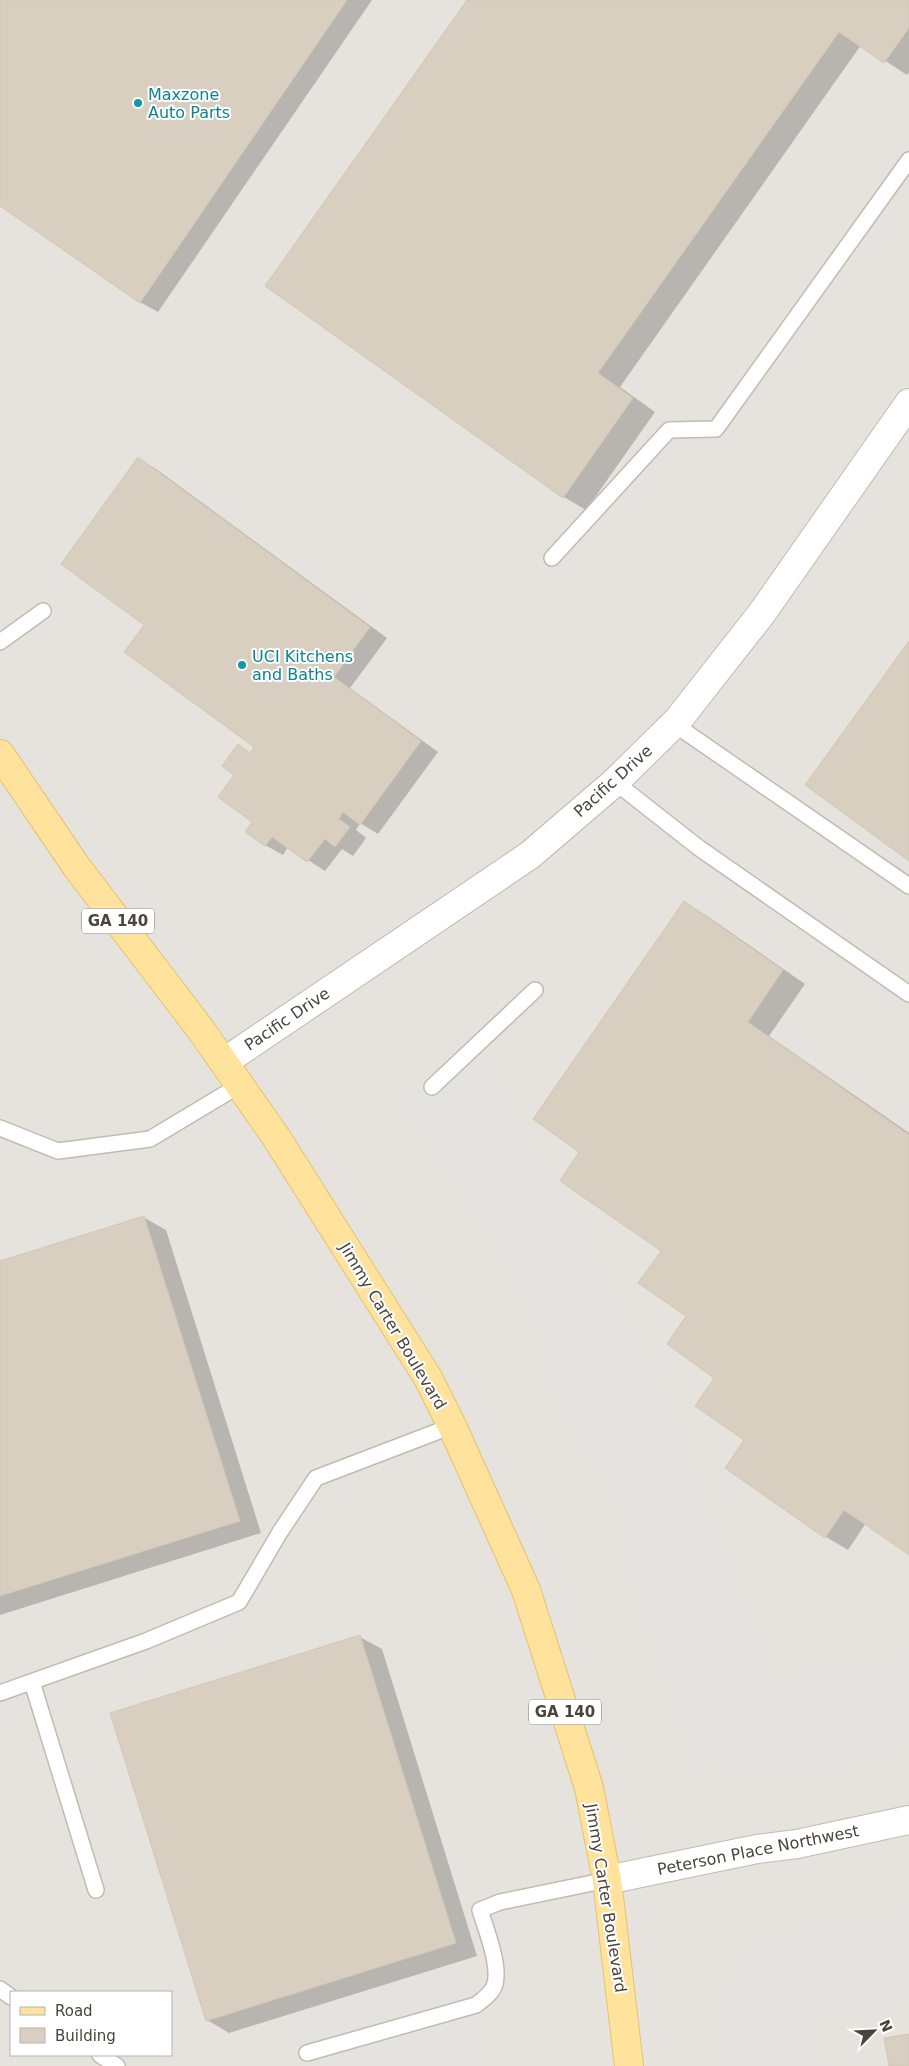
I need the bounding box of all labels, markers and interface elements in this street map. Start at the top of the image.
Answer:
place label: Maxzone Auto Parts [148,85,230,122]
marker: Maxzone Auto Parts [132,97,144,109]
place label: UCI Kitchens and Baths [252,647,353,684]
marker: UCI Kitchens and Baths [236,659,248,671]
street label: Pacific Drive [570,741,656,821]
road number: GA 140 [82,908,154,934]
street label: Pacific Drive [241,984,333,1054]
street label: Jimmy Carter Boulevard [335,1238,450,1413]
road number: GA 140 [529,1700,601,1724]
street label: Jimmy Carter Boulevard [582,1801,630,1994]
street label: Peterson Place Northwest [656,1821,860,1879]
legend [10,1991,172,2056]
text: Road [55,2002,93,2020]
north arrow [849,2006,899,2056]
text: N [876,2017,896,2034]
text: Building [55,2027,116,2045]

